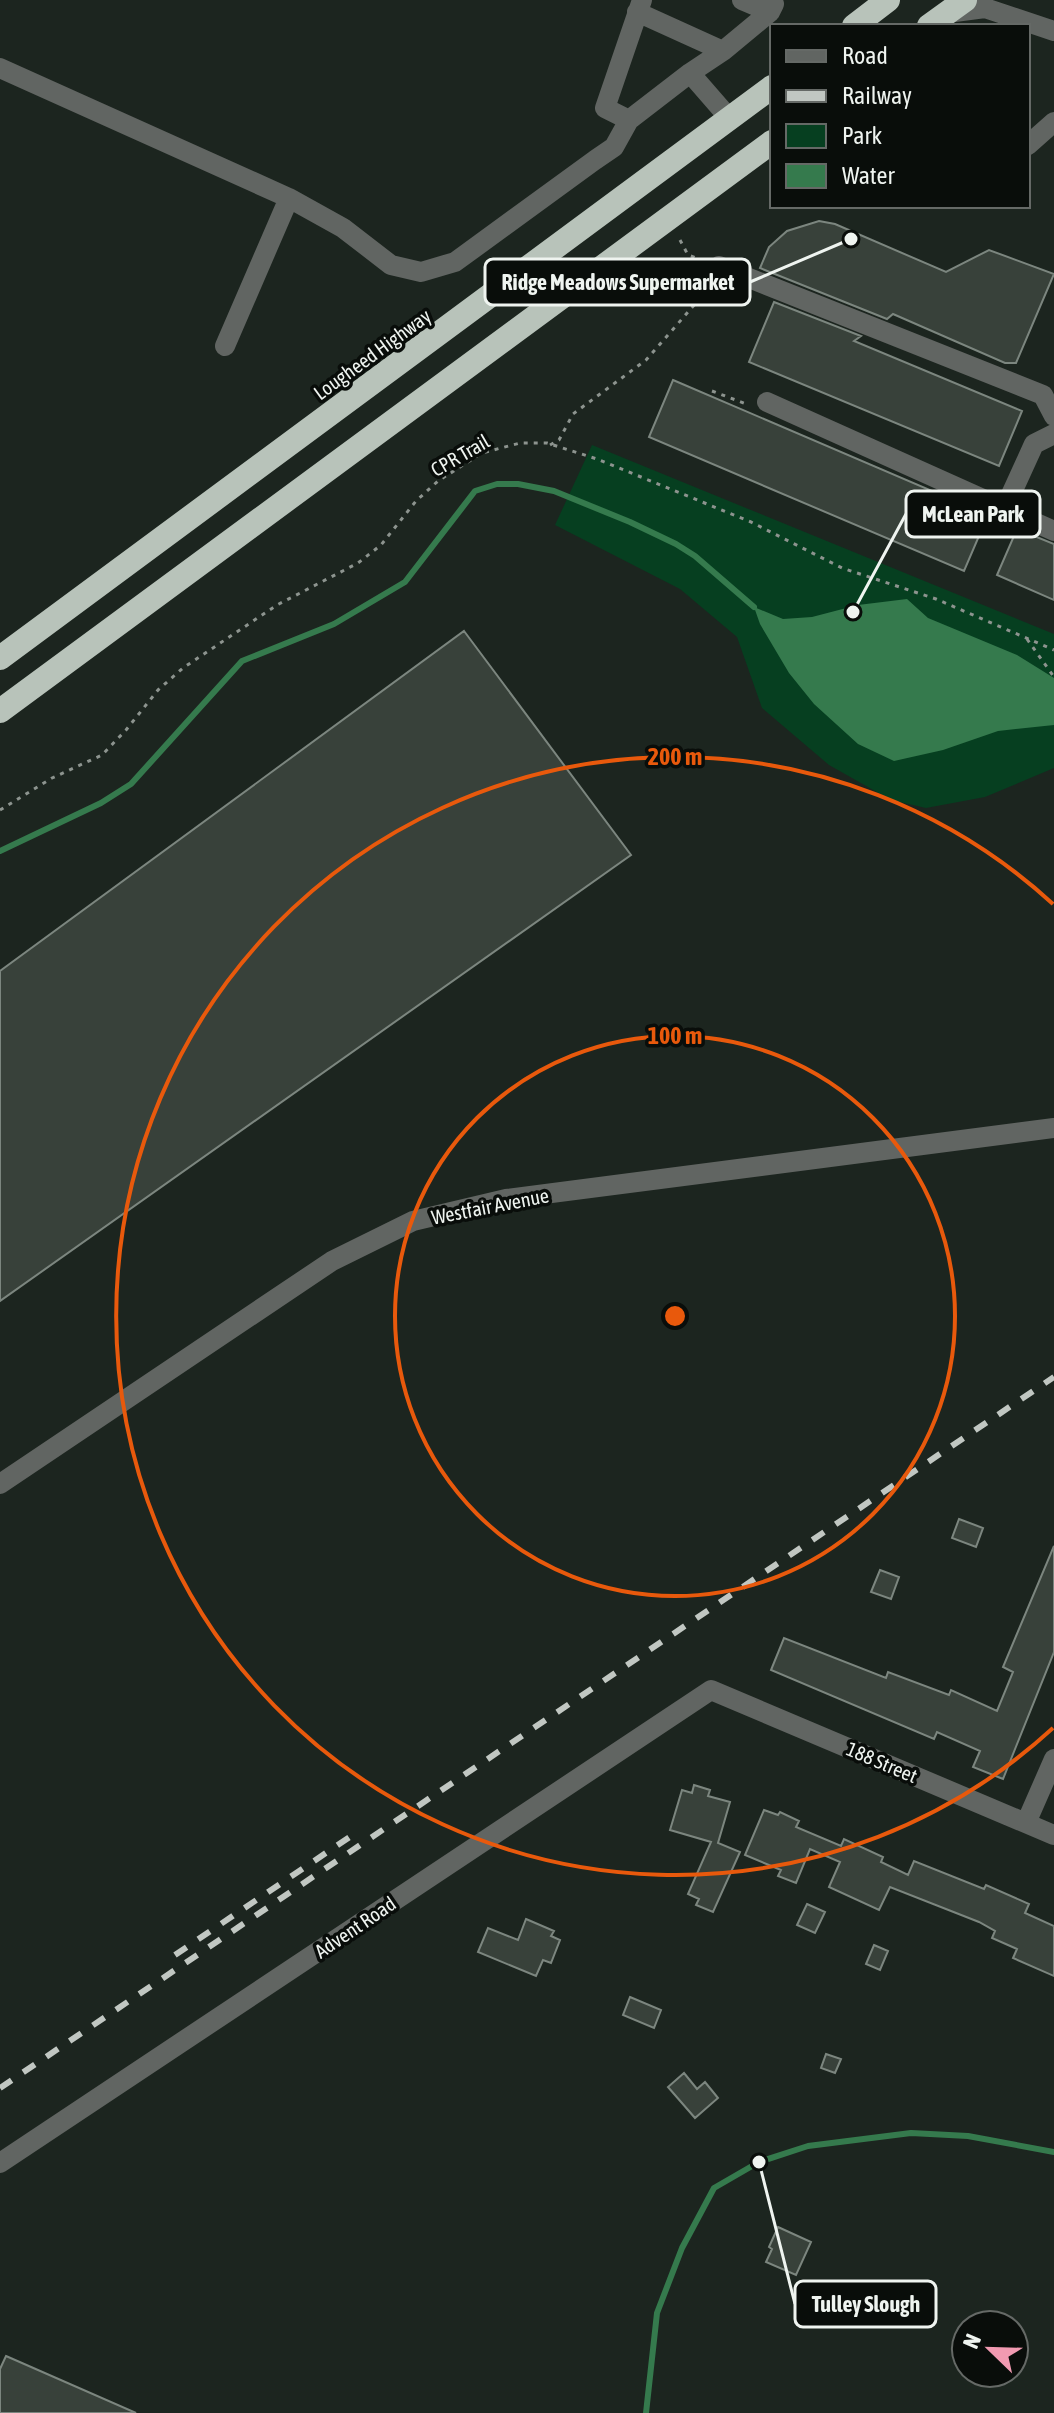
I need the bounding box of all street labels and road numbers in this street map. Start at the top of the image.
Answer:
street label: Lougheed Highway [309,304,435,404]
street label: CPR Trail [427,429,494,481]
street label: Westfair Avenue [429,1183,551,1229]
street label: 188 Street [843,1737,921,1787]
street label: Advent Road [310,1892,400,1962]

